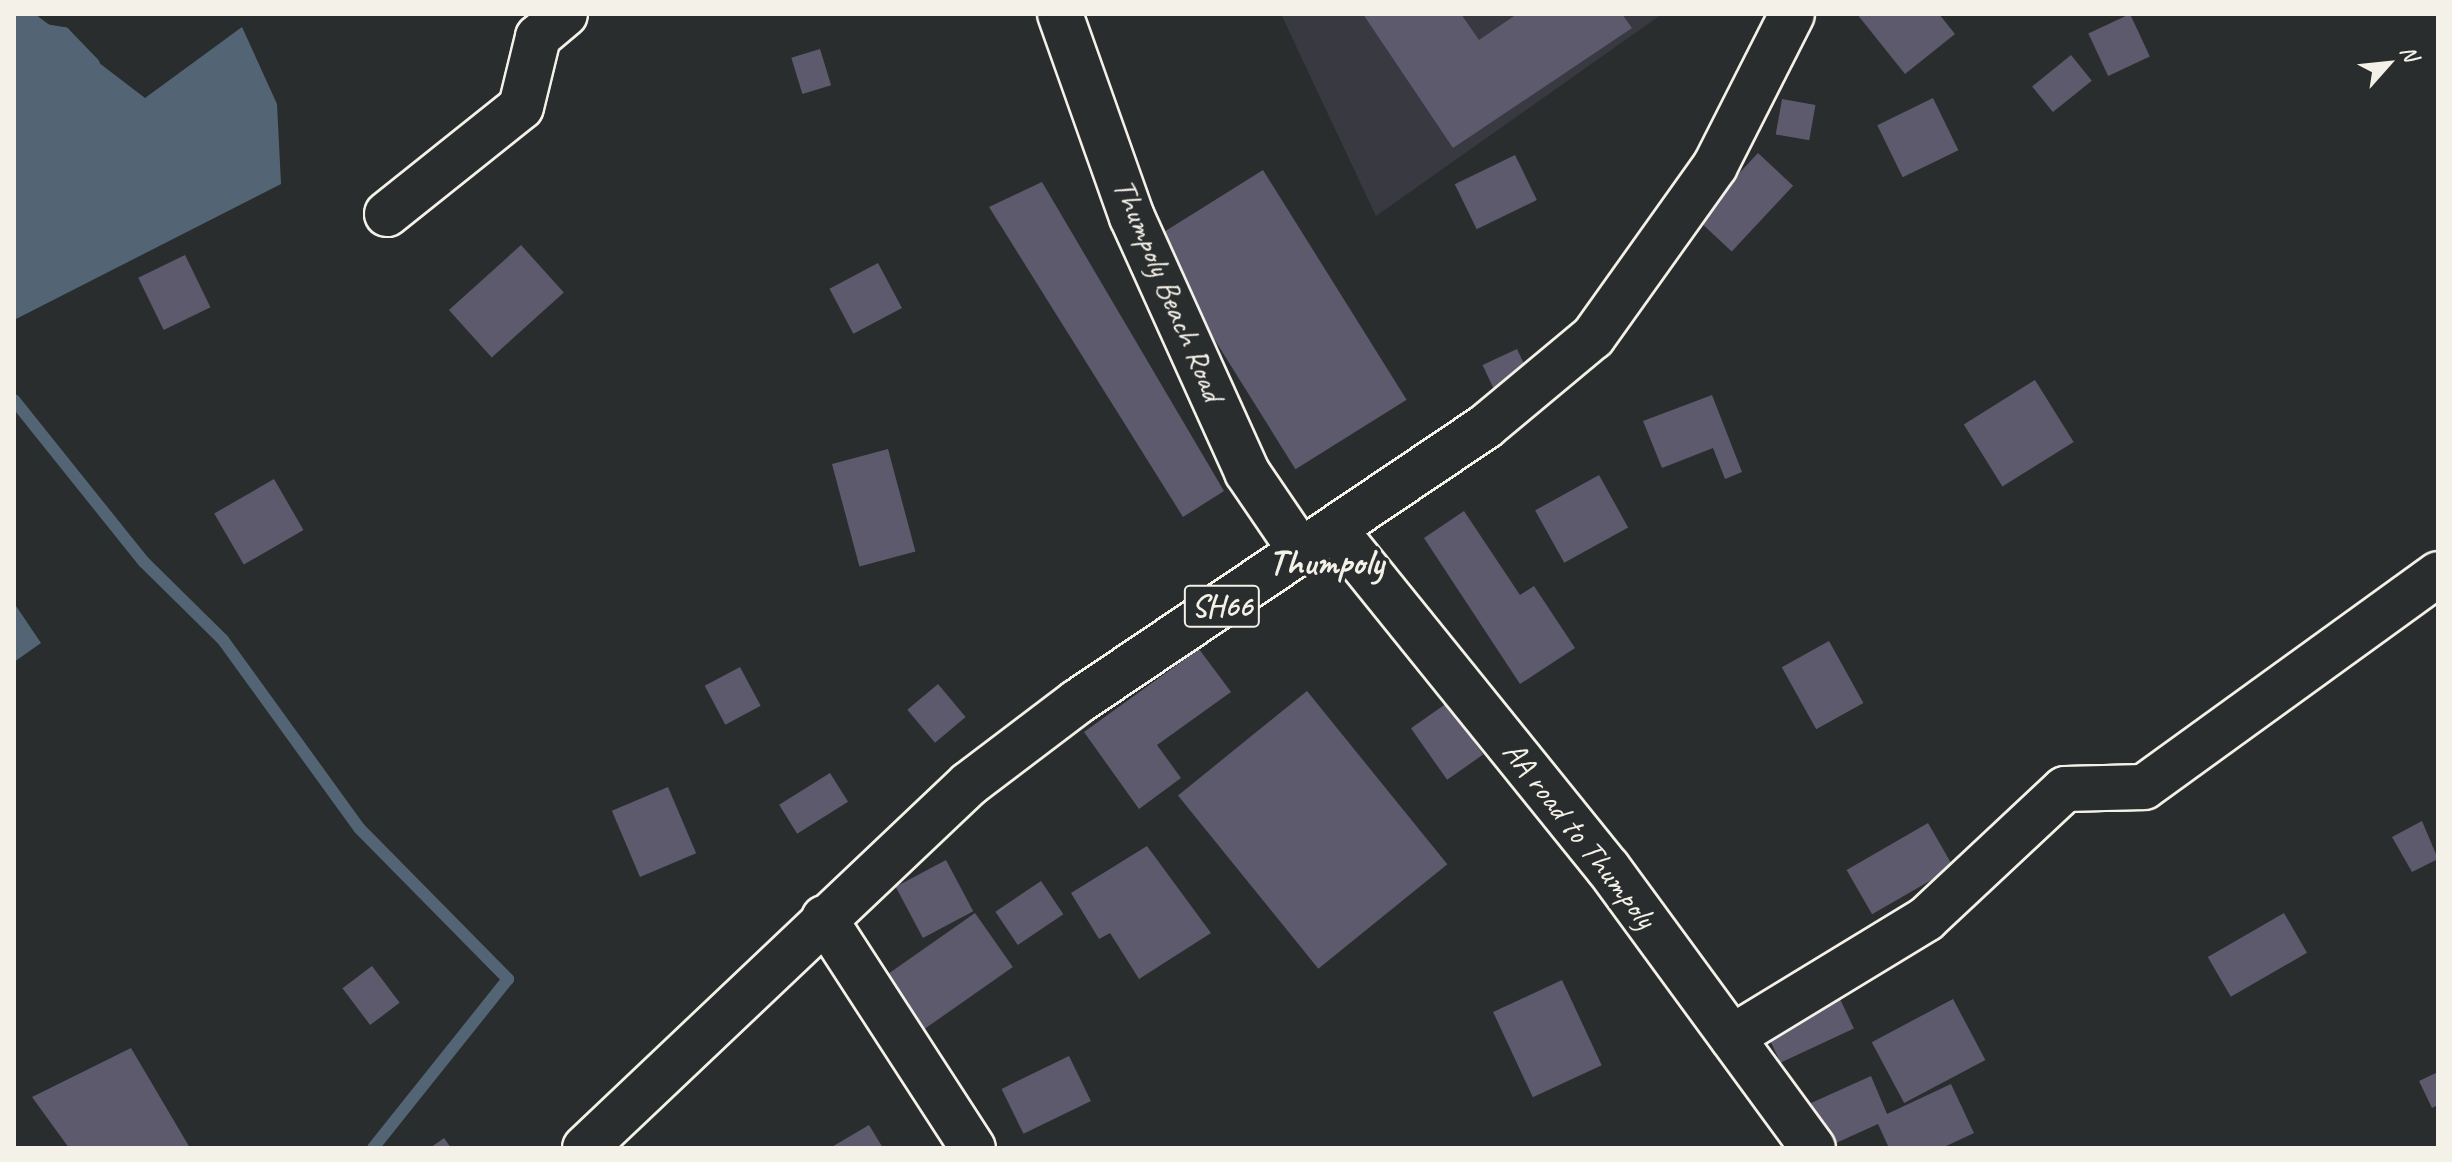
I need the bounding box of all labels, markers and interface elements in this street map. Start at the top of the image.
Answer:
north arrow [2348,24,2428,104]
text: N [2394,41,2425,66]
street label: Thumpoly Beach Road [1104,174,1232,406]
district label: Thumpoly [1269,541,1383,585]
road number: SH66 [1182,580,1262,632]
street label: AA road to Thumpoly [1494,734,1664,936]

